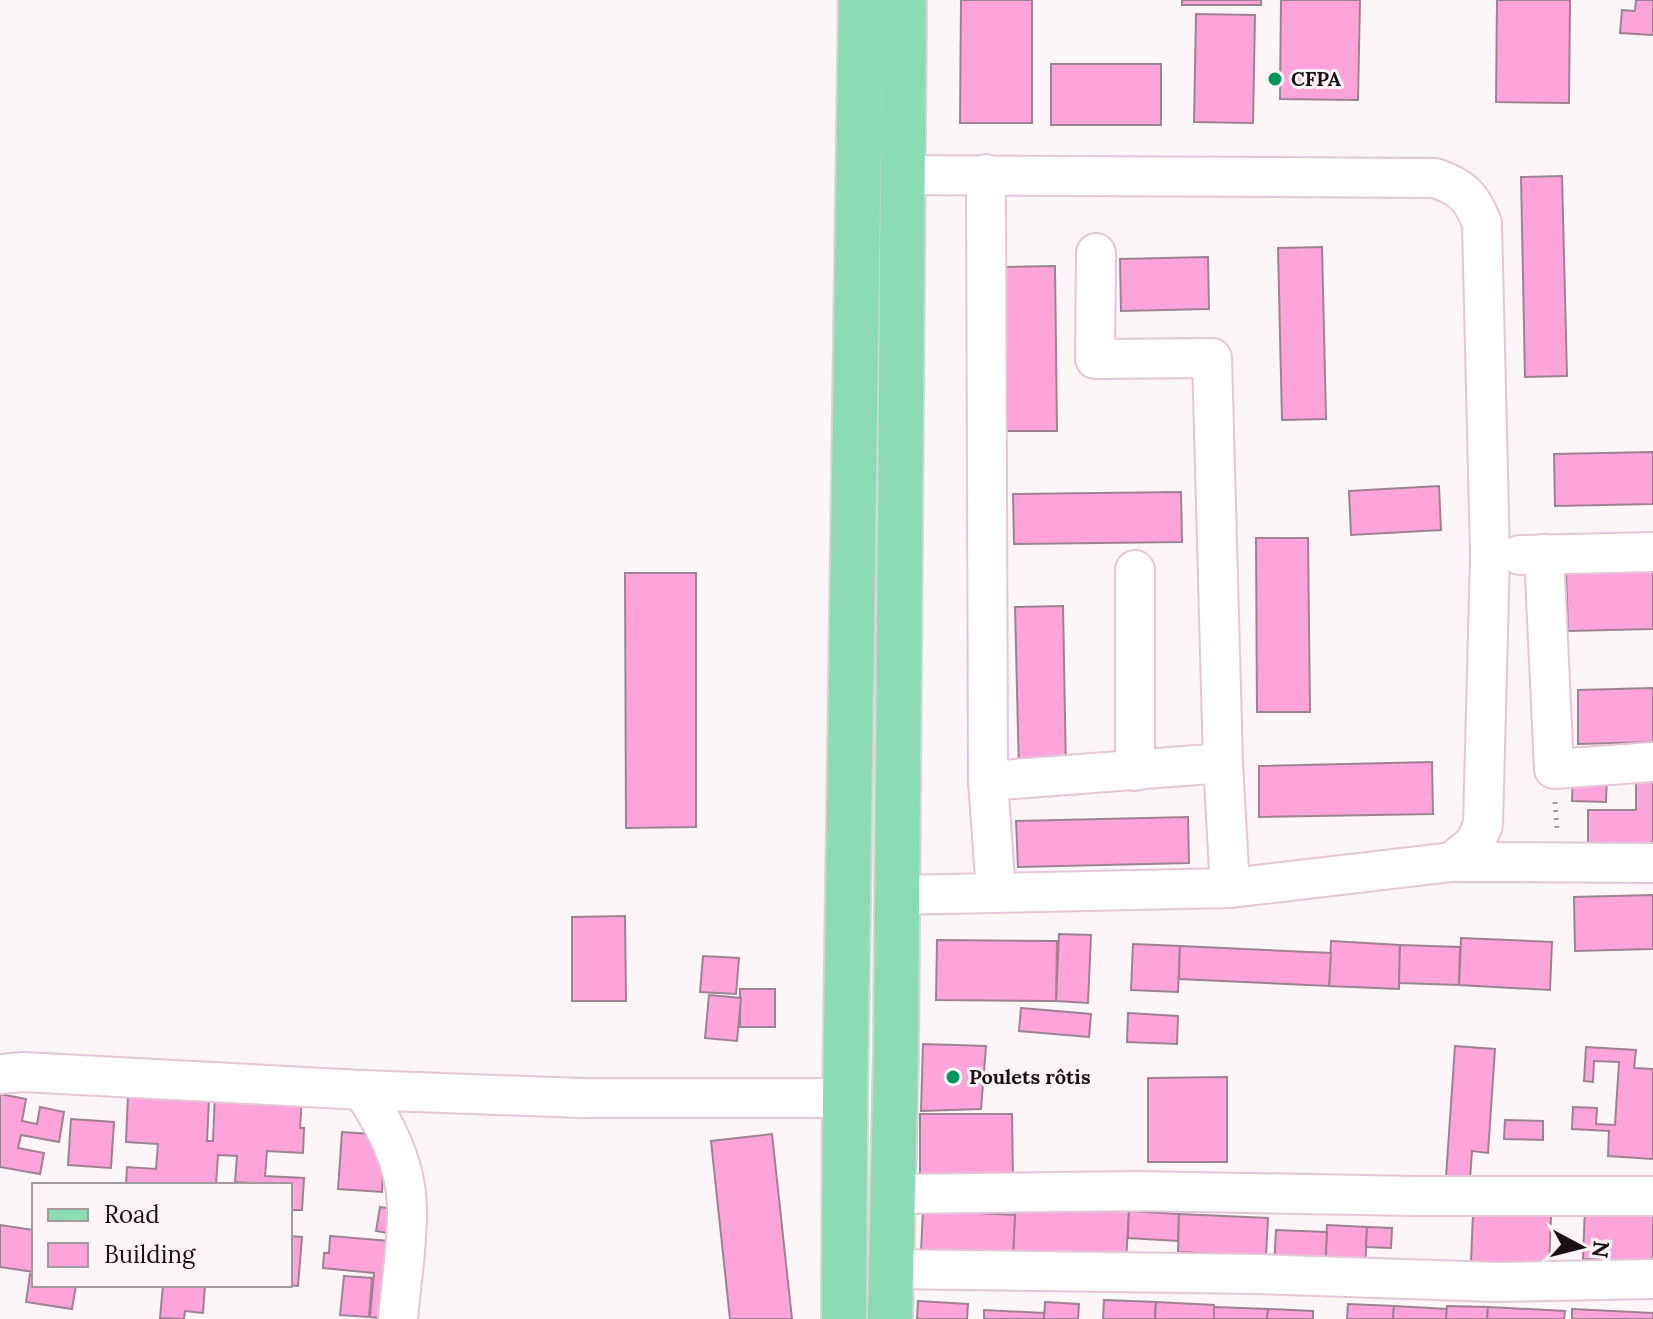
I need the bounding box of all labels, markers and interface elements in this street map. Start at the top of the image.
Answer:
place label: CFPA [1291,66,1342,91]
marker: CFPA [1266,70,1284,88]
place label: Poulets rôtis [969,1064,1091,1089]
marker: Poulets rôtis [944,1068,962,1086]
legend [32,1183,292,1287]
text: Road [104,1199,160,1230]
north arrow [1541,1207,1621,1287]
text: Building [104,1239,196,1270]
text: N [1586,1239,1616,1260]

